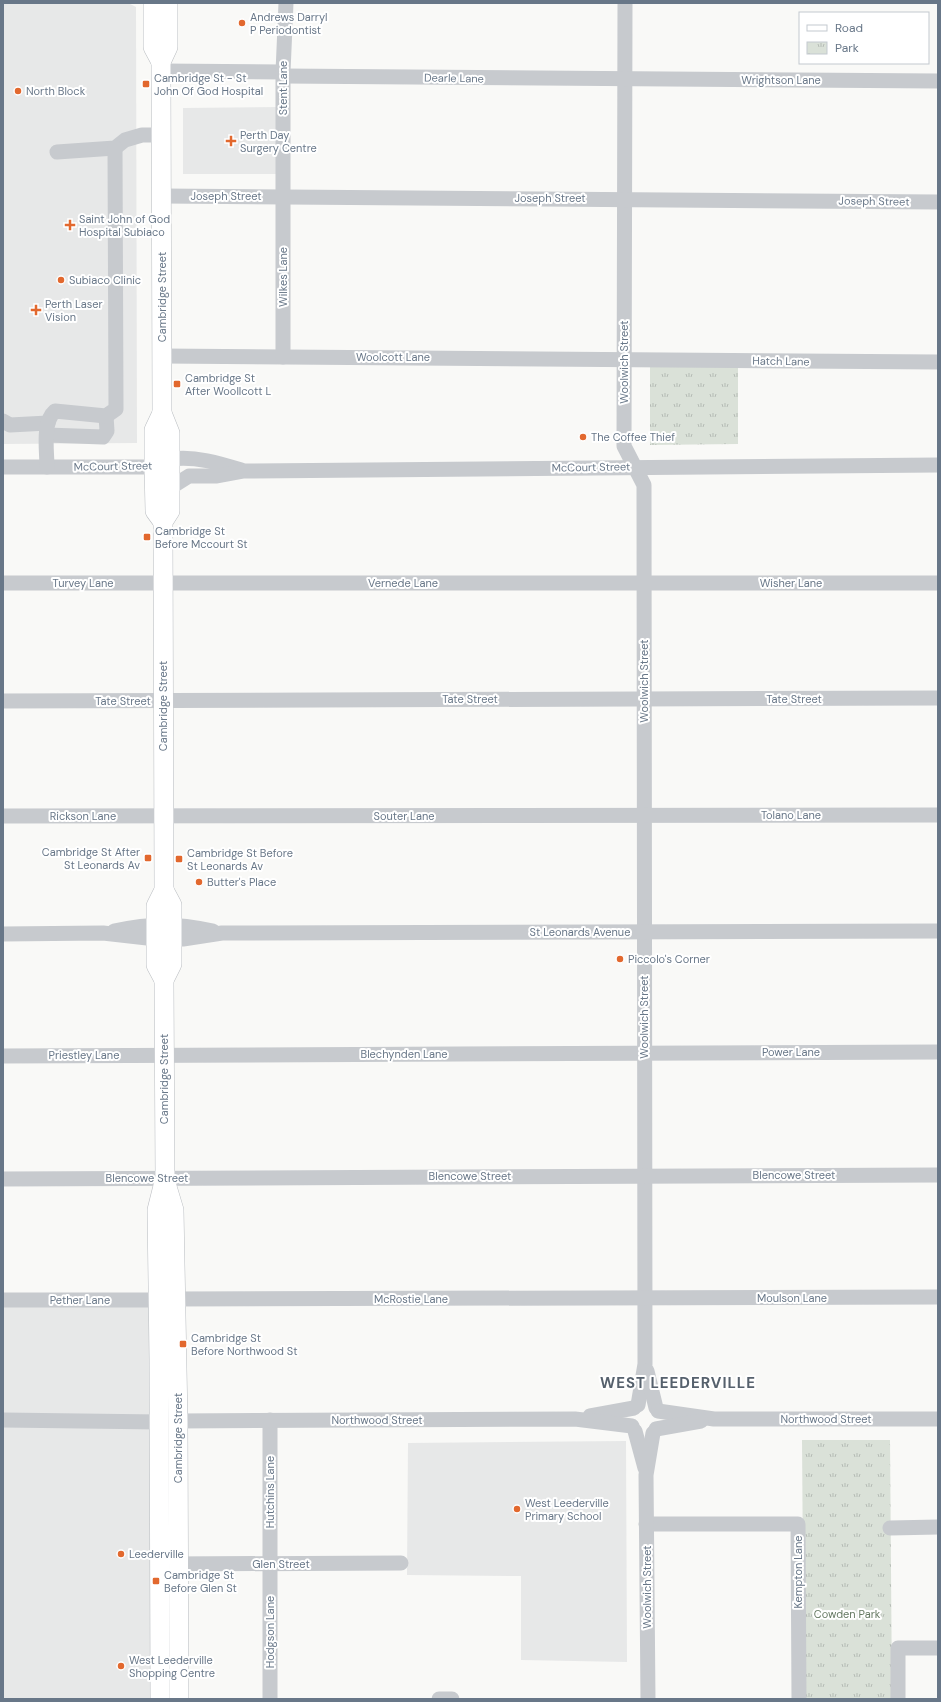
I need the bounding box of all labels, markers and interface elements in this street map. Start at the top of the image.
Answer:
place label: Andrews Darryl P Periodontist [250,10,328,37]
legend [799,12,929,64]
marker: Andrews Darryl P Periodontist [237,18,247,28]
text: Road [835,20,863,36]
text: Park [835,40,859,56]
street label: Stent Lane [276,61,290,115]
street label: Dearle Lane [424,70,484,86]
place label: Cambridge St - St John Of God Hospital [154,71,263,98]
street label: Wrightson Lane [741,73,821,87]
marker: Cambridge St - St John Of God Hospital [141,79,151,89]
place label: North Block [26,84,86,98]
marker: North Block [13,86,23,96]
place label: Perth Day Surgery Centre [240,128,317,155]
marker: Perth Day Surgery Centre [225,135,237,147]
street label: Joseph Street [190,189,262,203]
street label: Joseph Street [514,191,586,205]
street label: Joseph Street [838,193,910,209]
place label: Saint John of God Hospital Subiaco [79,212,170,239]
marker: Saint John of God Hospital Subiaco [64,219,76,231]
street label: Wilkes Lane [276,247,290,307]
street label: Cambridge Street [155,252,169,342]
place label: Subiaco Clinic [69,273,141,287]
marker: Subiaco Clinic [56,275,66,285]
place label: Perth Laser Vision [45,297,103,324]
marker: Perth Laser Vision [30,304,42,316]
street label: Woolwich Street [617,320,631,404]
street label: Woolcott Lane [356,350,430,364]
street label: Hatch Lane [752,354,810,368]
place label: Cambridge St After Woollcott L [185,371,271,398]
marker: Cambridge St After Woollcott L [172,379,182,389]
place label: The Coffee Thief [591,430,675,444]
marker: The Coffee Thief [578,432,588,442]
street label: McCourt Street [74,458,152,474]
street label: McCourt Street [552,459,630,475]
place label: Cambridge St Before Mccourt St [155,524,248,551]
marker: Cambridge St Before Mccourt St [142,532,152,542]
street label: Turvey Lane [53,576,113,590]
street label: Vernede Lane [368,576,438,590]
street label: Wisher Lane [760,576,822,590]
street label: Woolwich Street [637,639,651,723]
street label: Cambridge Street [156,661,170,751]
street label: Tate Street [442,692,498,706]
street label: Tate Street [766,692,822,706]
street label: Tate Street [95,694,151,708]
street label: Tolano Lane [761,808,821,822]
street label: Rickson Lane [50,809,116,823]
street label: Souter Lane [374,809,434,823]
place label: Cambridge St After St Leonards Av [42,845,140,872]
place label: Cambridge St Before St Leonards Av [187,846,293,873]
marker: Cambridge St After St Leonards Av [143,853,153,863]
marker: Cambridge St Before St Leonards Av [174,854,184,864]
place label: Butter's Place [207,875,276,889]
marker: Butter's Place [194,877,204,887]
street label: St Leonards Avenue [530,925,630,939]
place label: Piccolo's Corner [628,952,710,966]
marker: Piccolo's Corner [615,954,625,964]
street label: Woolwich Street [637,975,651,1059]
street label: Cambridge Street [157,1034,171,1124]
street label: Power Lane [762,1045,820,1059]
street label: Blechynden Lane [361,1047,447,1061]
street label: Priestley Lane [49,1048,119,1062]
street label: Blencowe Street [753,1168,835,1182]
street label: Blencowe Street [429,1169,511,1183]
street label: Blencowe Street [106,1171,188,1185]
street label: Moulson Lane [757,1291,827,1305]
street label: McRostie Lane [374,1292,448,1306]
street label: Pether Lane [50,1293,110,1307]
place label: Cambridge St Before Northwood St [191,1331,298,1358]
marker: Cambridge St Before Northwood St [178,1339,188,1349]
district label: WEST LEEDERVILLE [600,1373,756,1393]
street label: Cambridge Street [171,1393,185,1483]
street label: Northwood Street [780,1412,872,1426]
street label: Northwood Street [331,1413,423,1427]
street label: Hutchins Lane [263,1456,277,1528]
place label: West Leederville Primary School [525,1496,609,1523]
marker: West Leederville Primary School [512,1504,522,1514]
street label: Kempton Lane [791,1535,805,1609]
street label: Woolwich Street [640,1545,654,1629]
place label: Leederville [129,1547,184,1561]
marker: Leederville [116,1549,126,1559]
street label: Glen Street [252,1557,310,1571]
place label: Cambridge St Before Glen St [164,1568,237,1595]
marker: Cambridge St Before Glen St [151,1576,161,1586]
street label: Hodgson Lane [263,1596,277,1668]
park label: Cowden Park [814,1607,881,1621]
place label: West Leederville Shopping Centre [129,1653,215,1680]
marker: West Leederville Shopping Centre [116,1661,126,1671]

